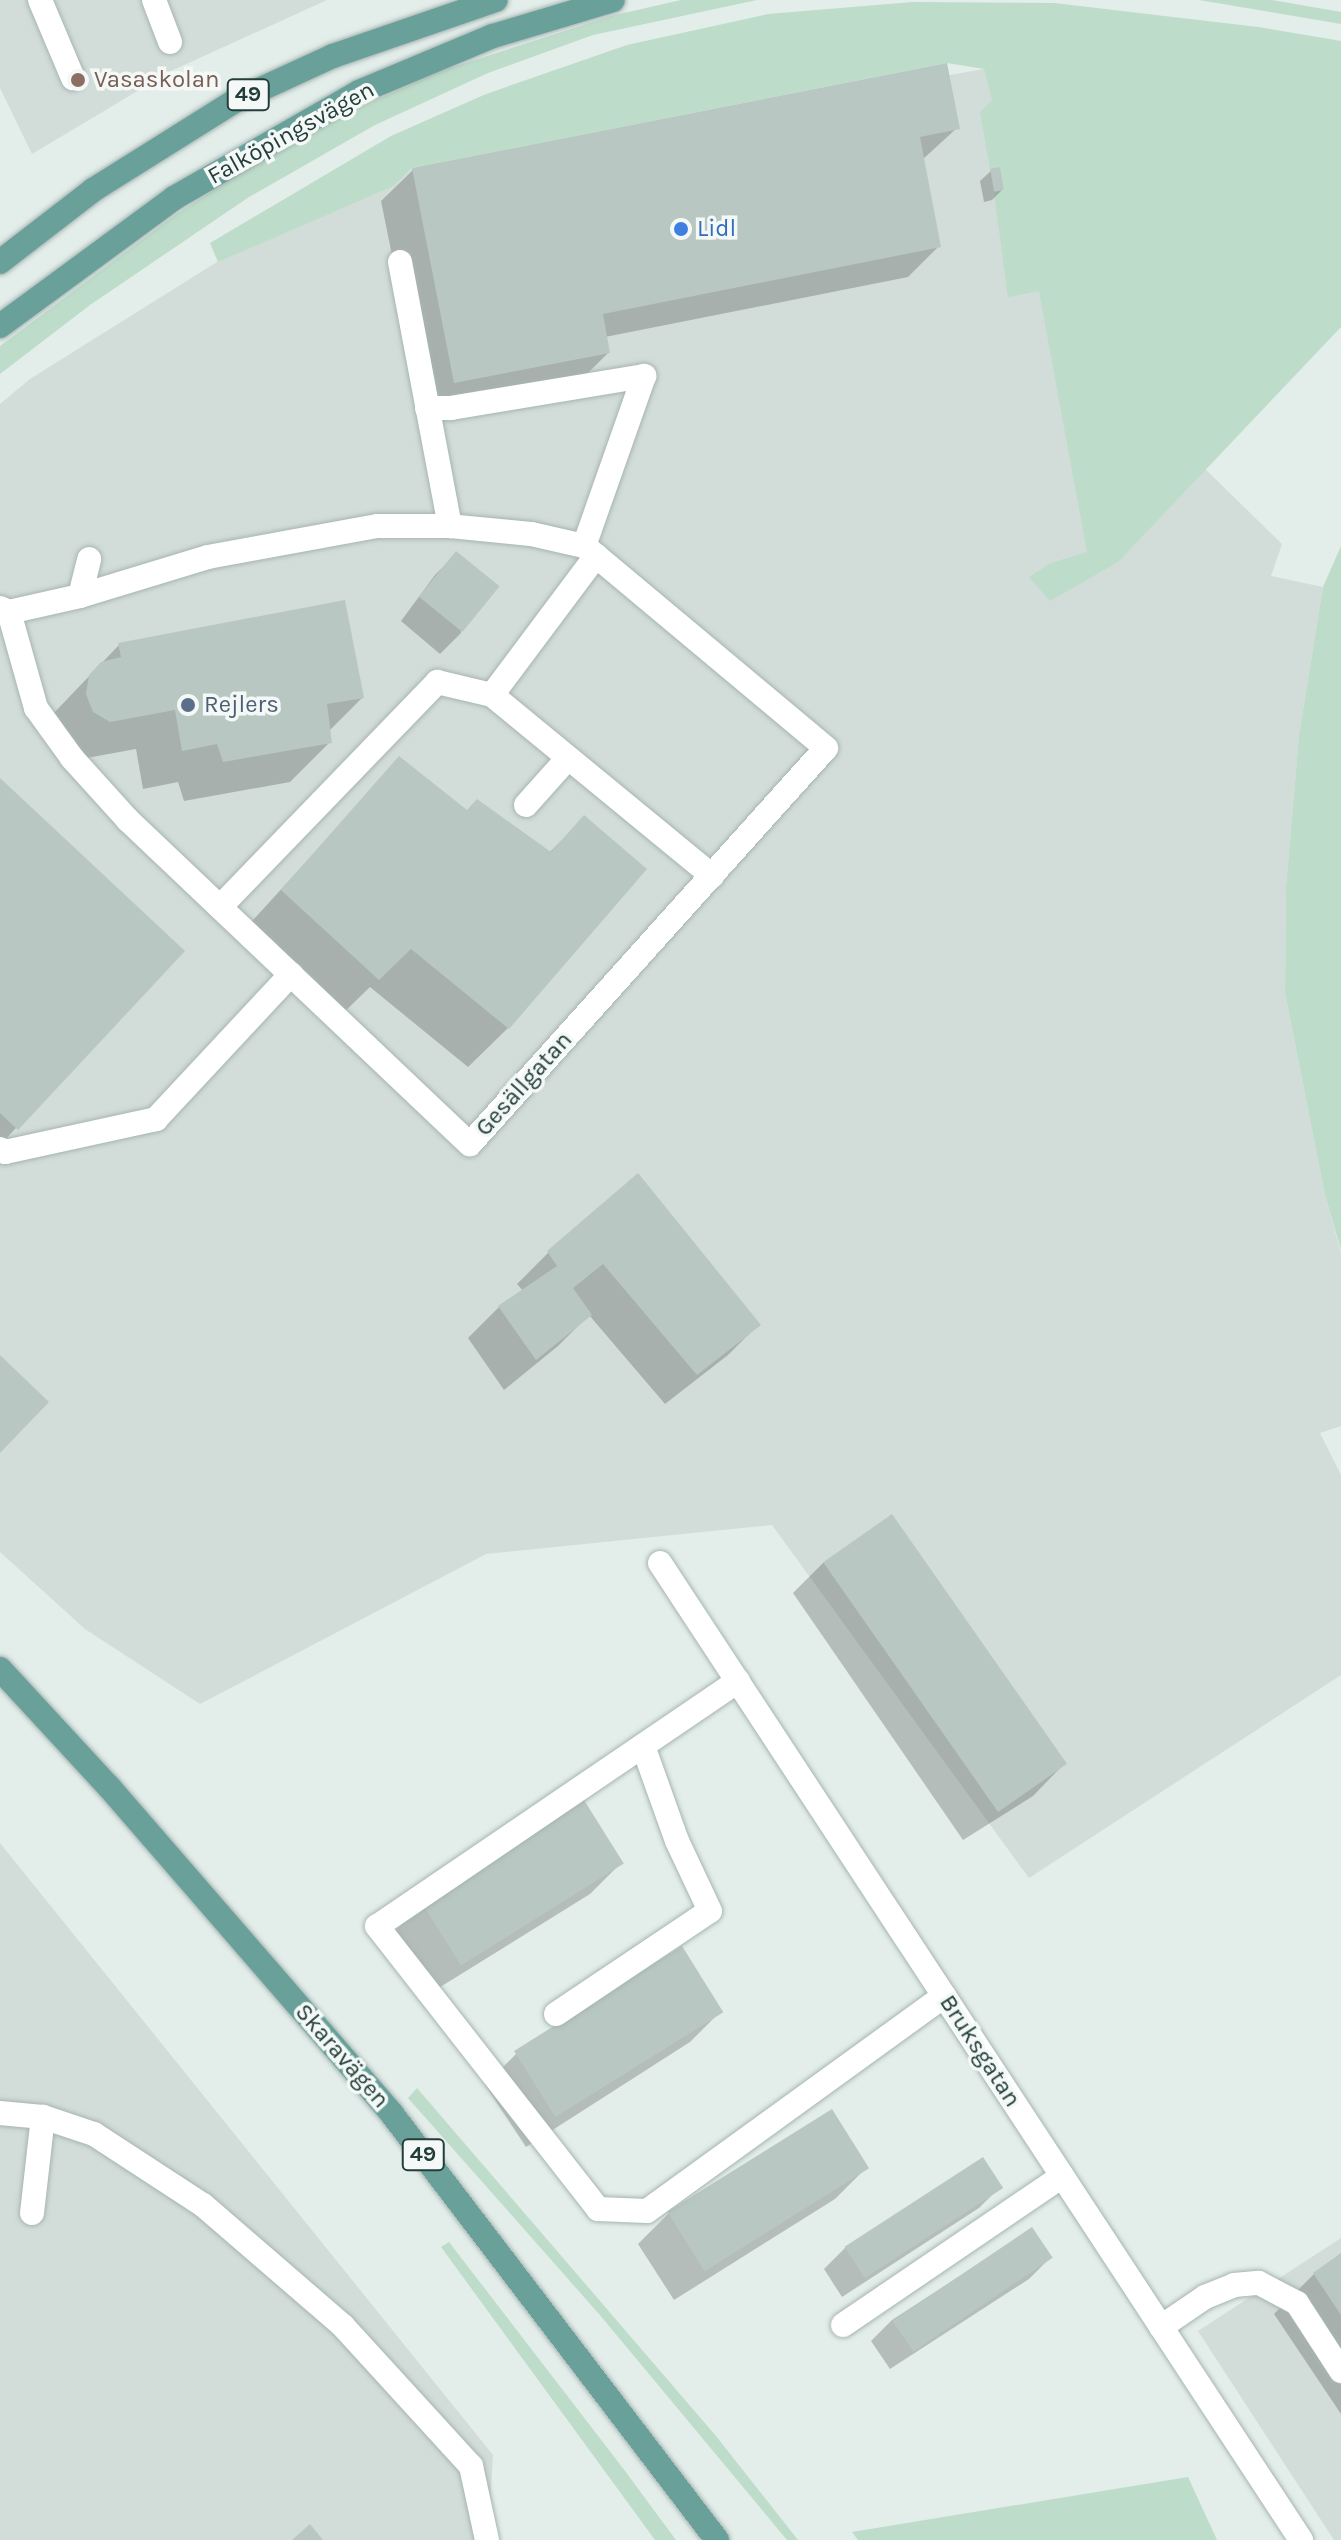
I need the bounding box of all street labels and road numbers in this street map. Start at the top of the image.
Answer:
street label: Falköpingsvägen [203,75,379,191]
road number: 49 [226,77,270,113]
street label: Gesällgatan [470,1026,578,1142]
street label: Bruksgatan [933,1990,1027,2112]
street label: Skaravägen [289,1998,395,2114]
road number: 49 [401,2137,445,2173]

